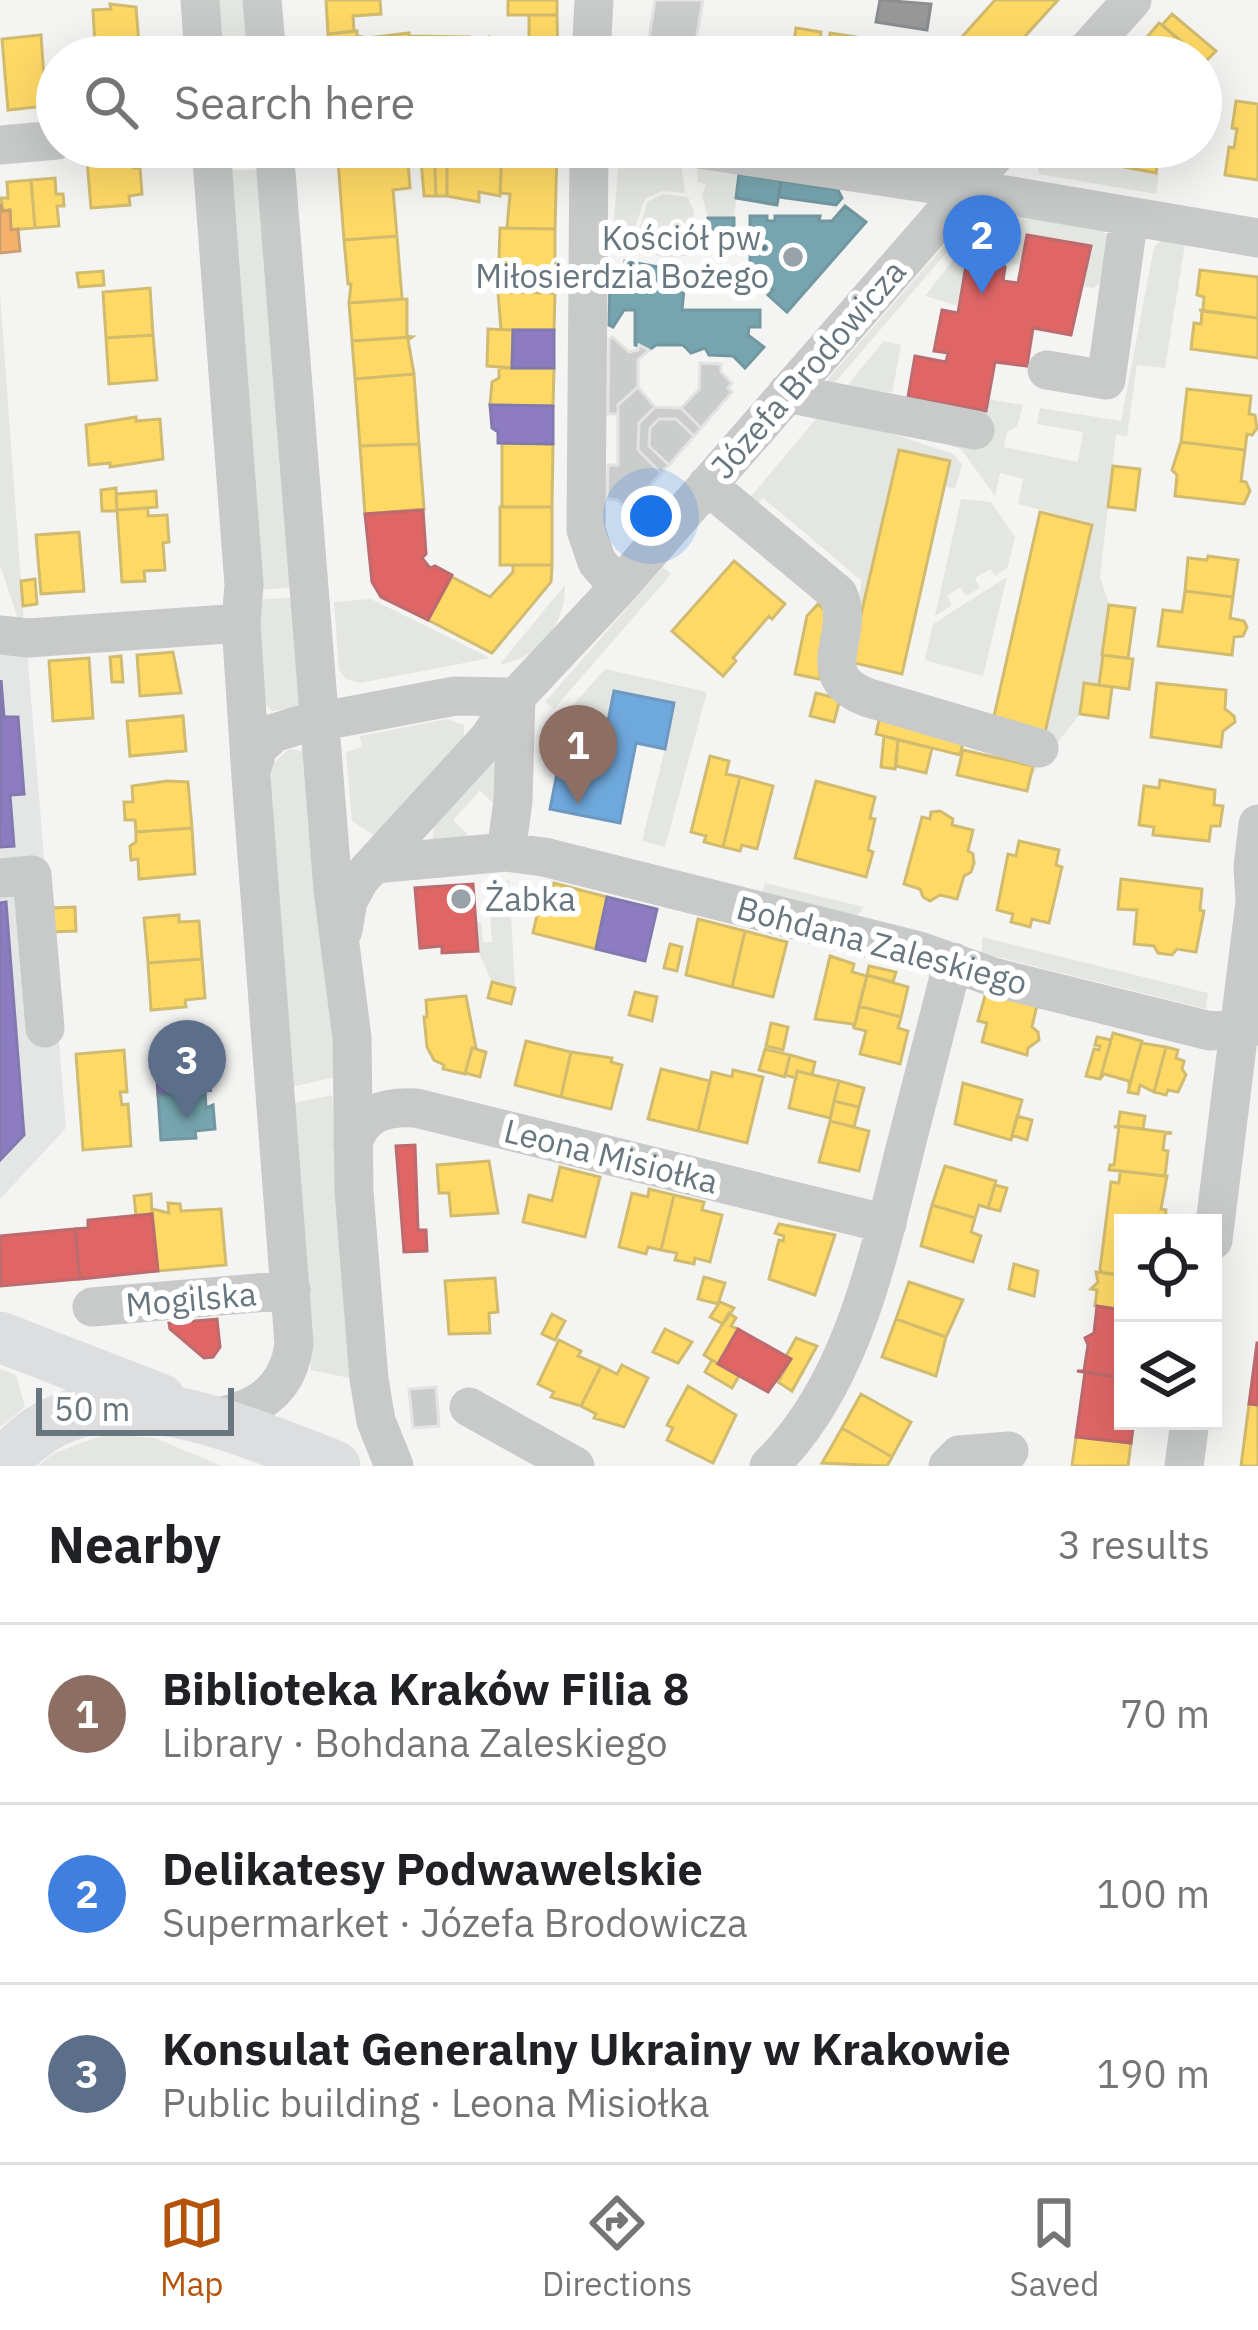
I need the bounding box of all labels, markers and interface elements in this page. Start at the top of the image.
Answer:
search box [36,36,1222,168]
icon: search [78,69,144,135]
text: Search here [174,73,415,131]
pin: 2 [943,195,1021,294]
place label: Kościół pw. Miłosierdzia Bożego [475,216,769,297]
marker: Kościół pw. Miłosierdzia Bożego [780,244,806,270]
street label: Józefa Brodowicza [701,250,915,487]
your location [621,486,681,546]
pin: 1 [539,705,617,804]
place label: Żabka [485,877,576,920]
street label: Bohdana Zaleskiego [732,885,1032,1004]
marker: Żabka [448,886,474,912]
pin: 3 [148,1020,226,1119]
street label: Leona Misiołka [500,1108,722,1203]
map controls [1114,1214,1222,1430]
button: locate [1114,1214,1222,1322]
street label: Mogilska [124,1271,258,1326]
button: layers [1114,1322,1222,1430]
scale bar [36,1382,234,1435]
text: 50 m [54,1387,130,1430]
text: Nearby [48,1511,221,1577]
text: 3 results [1058,1519,1210,1570]
text: Biblioteka Kraków Filia 8 [162,1659,690,1717]
text: 1 [75,1688,99,1739]
text: 70 m [1120,1688,1210,1739]
text: Library · Bohdana Zaleskiego [162,1717,668,1768]
text: Delikatesy Podwawelskie [162,1839,703,1897]
text: 2 [75,1868,99,1919]
text: 100 m [1097,1868,1210,1919]
text: Supermarket · Józefa Brodowicza [162,1897,748,1948]
text: Konsulat Generalny Ukrainy w Krakowie [162,2019,1011,2077]
text: 3 [75,2048,99,2099]
text: 190 m [1097,2048,1210,2099]
text: Public building · Leona Misiołka [162,2077,710,2128]
tab: Map [159,2190,225,2305]
tab: Directions [542,2190,692,2305]
tab: Saved [1010,2190,1099,2305]

